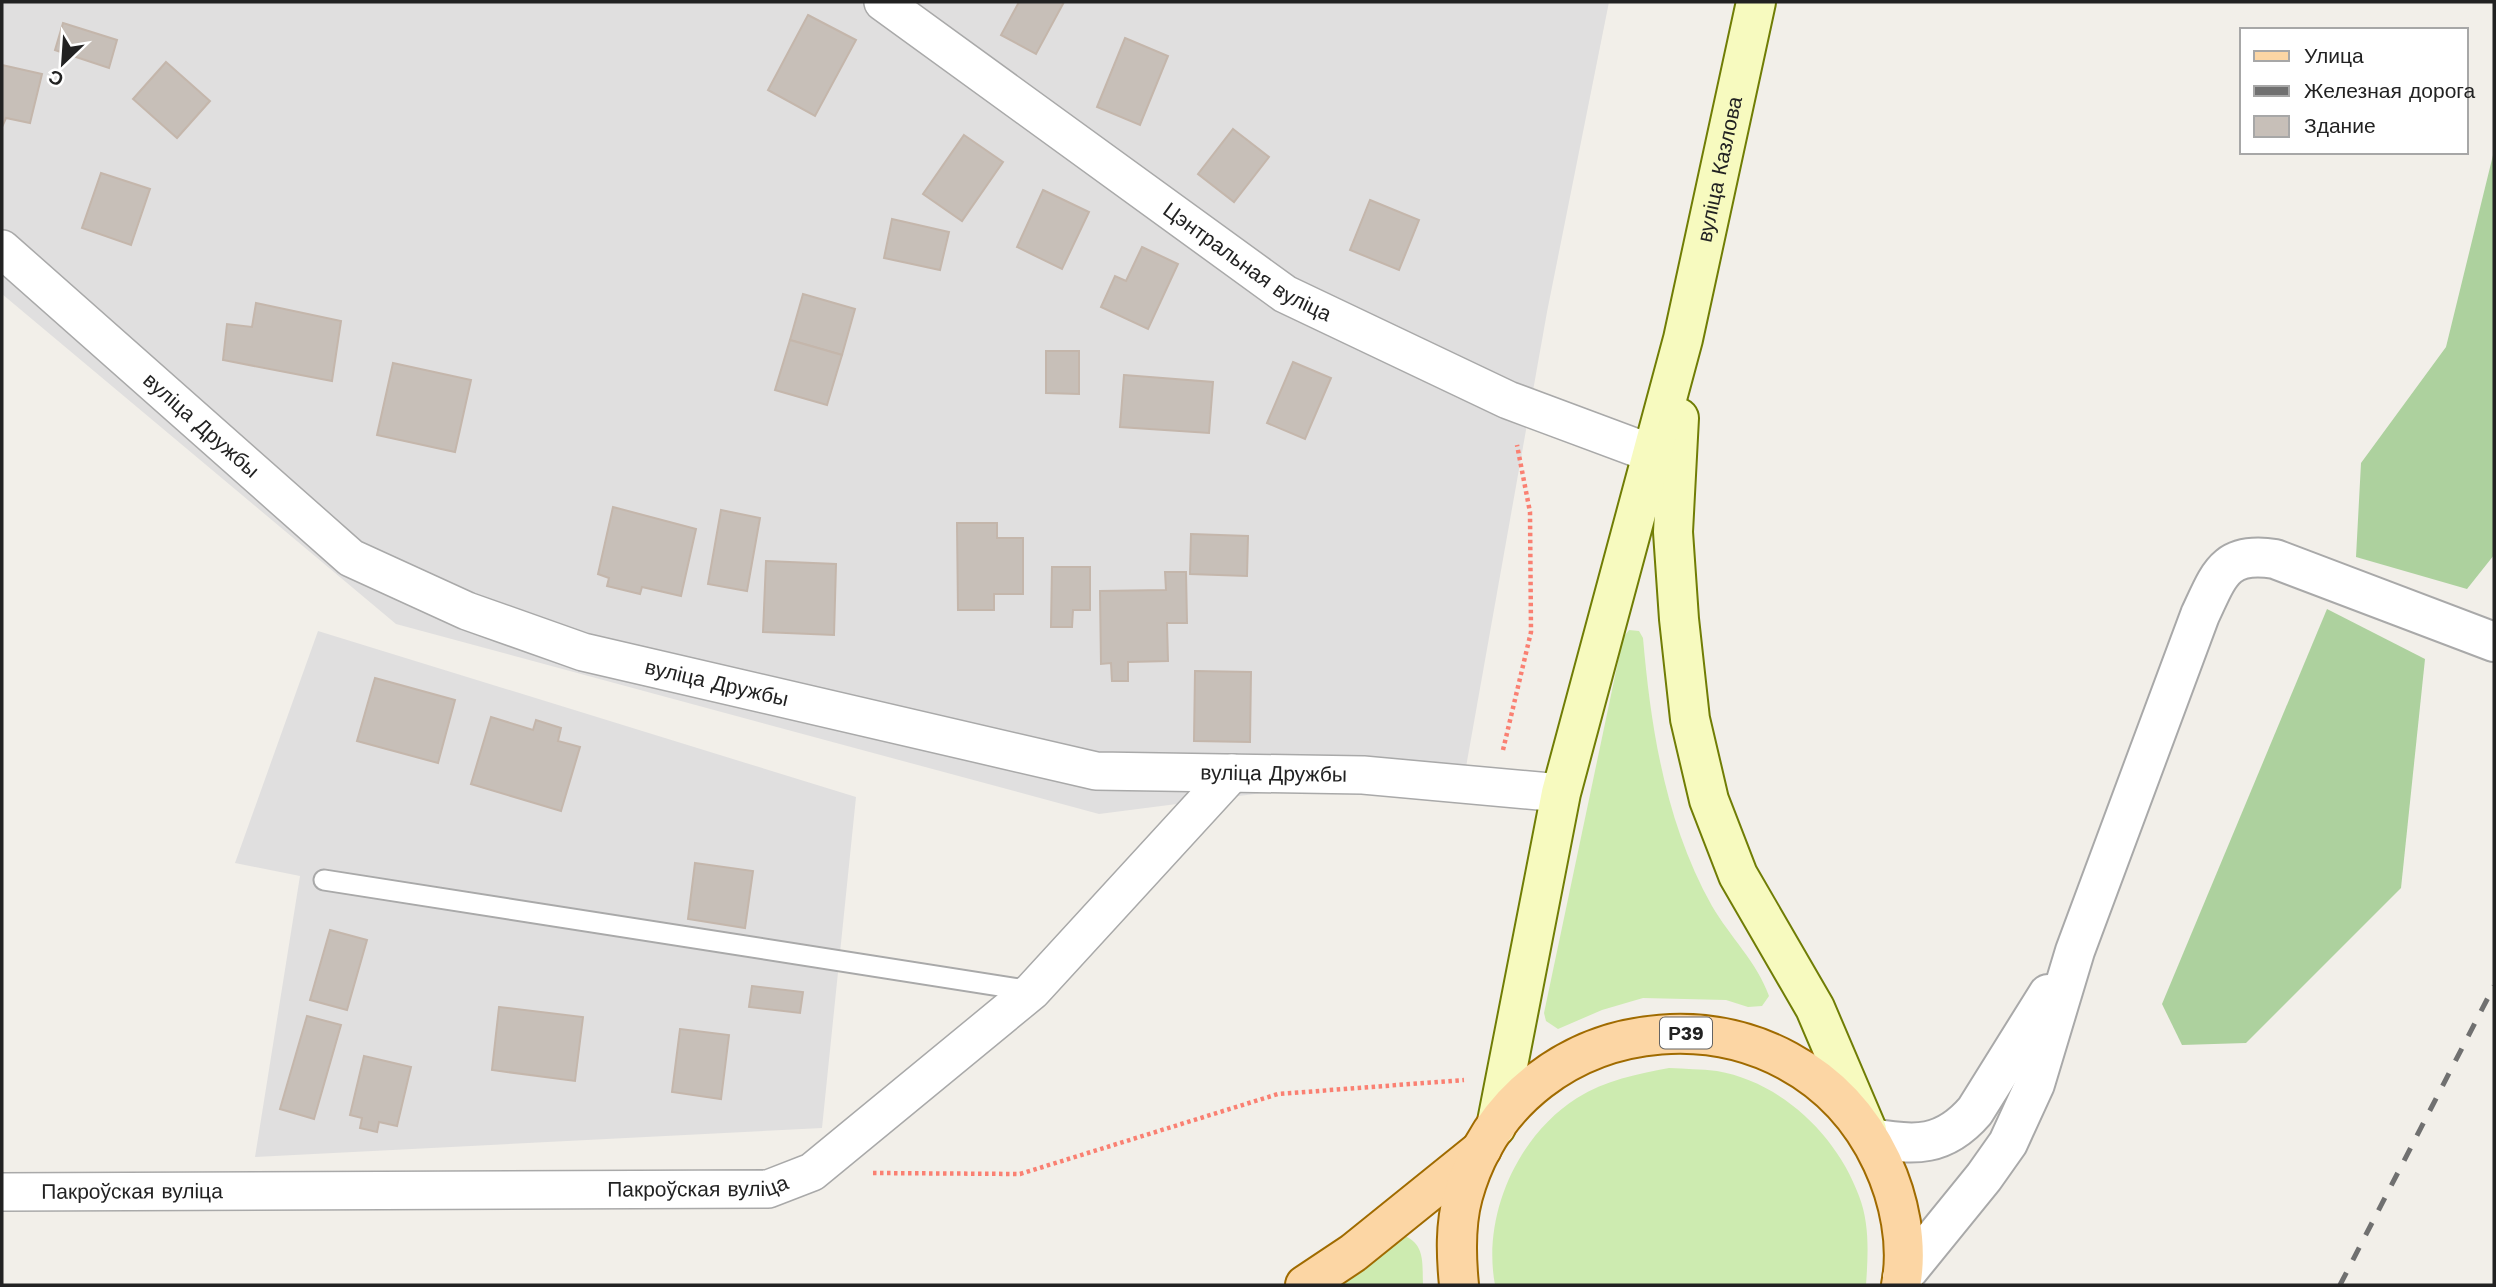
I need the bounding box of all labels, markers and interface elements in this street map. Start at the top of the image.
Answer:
north arrow [28,28,98,98]
legend [2240,28,2468,154]
text: Улица [2304,43,2364,68]
text: С [45,65,67,91]
text: Железная дорога [2304,78,2476,103]
street label: вуліца Казлова [1691,94,1747,244]
text: Здание [2304,113,2376,138]
street label: Цэнтральная вуліца [1159,197,1336,326]
street label: вуліца Дружбы [138,367,265,483]
street label: вуліца Дружбы [643,654,791,711]
street label: вуліца Дружбы [1200,760,1347,787]
road number: Р39 [1660,1018,1712,1049]
street label: Пакроўская вуліца [607,1169,792,1202]
street label: Пакроўская вуліца [41,1178,223,1204]

